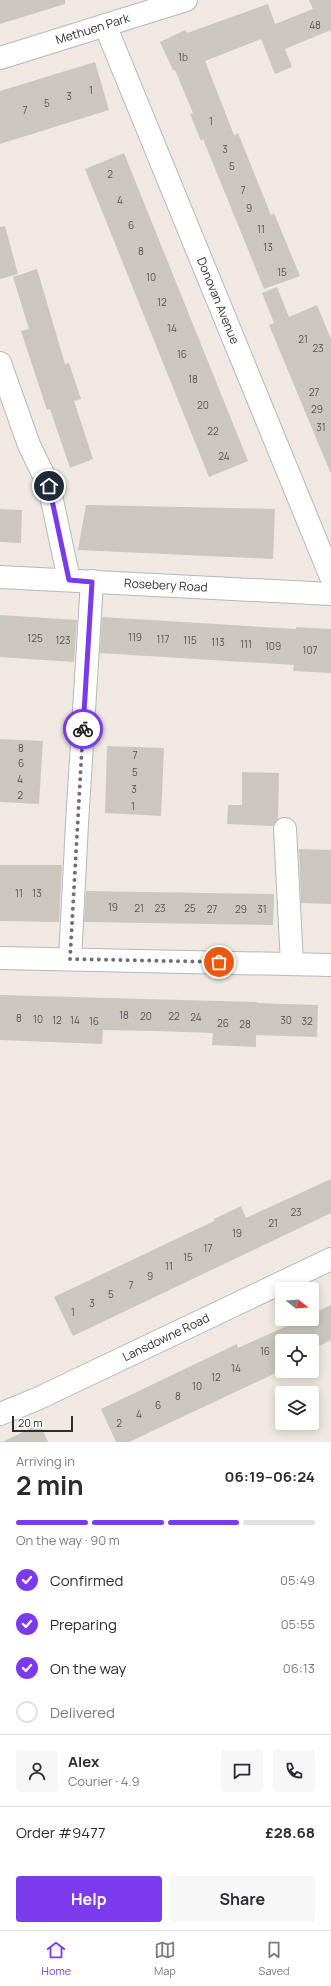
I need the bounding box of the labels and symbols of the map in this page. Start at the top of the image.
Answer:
street label: Methuen Park [53,9,133,48]
house number: 48 [309,18,321,32]
house number: 1b [178,50,188,64]
house number: 1 [89,83,93,97]
house number: 3 [66,89,72,103]
house number: 5 [44,96,50,110]
house number: 7 [22,103,28,117]
house number: 1 [209,114,213,128]
house number: 3 [222,142,228,156]
house number: 5 [229,159,235,173]
house number: 2 [107,167,113,181]
house number: 7 [240,183,246,197]
house number: 4 [117,193,123,207]
house number: 9 [246,201,252,215]
house number: 6 [128,218,134,232]
house number: 11 [257,222,265,236]
house number: 13 [263,240,273,254]
house number: 8 [138,244,144,258]
street label: Donovan Avenue [193,255,244,346]
house number: 15 [277,265,287,279]
house number: 10 [146,270,156,284]
house number: 12 [157,295,167,309]
house number: 14 [167,321,177,335]
house number: 21 [298,332,308,346]
house number: 23 [312,341,324,355]
house number: 16 [177,347,187,361]
house number: 18 [188,372,198,386]
house number: 27 [309,385,319,399]
house number: 20 [197,398,209,412]
house number: 29 [311,402,323,416]
house number: 31 [316,420,326,434]
house number: 22 [207,424,219,438]
house number: 24 [218,449,230,463]
pin [32,469,66,503]
street label: Rosebery Road [124,574,208,596]
house number: 119 [128,630,142,644]
house number: 125 [27,631,43,645]
house number: 117 [157,632,169,646]
house number: 123 [55,633,71,647]
house number: 115 [183,633,197,647]
house number: 113 [211,635,225,649]
house number: 111 [240,637,252,651]
house number: 109 [265,639,281,653]
house number: 107 [302,643,318,657]
courier [63,709,103,749]
house number: 8 [18,741,24,755]
house number: 7 [132,748,138,762]
house number: 6 [18,756,24,770]
house number: 5 [132,765,138,779]
house number: 4 [17,772,23,786]
house number: 3 [131,782,137,796]
house number: 2 [17,788,23,802]
house number: 1 [131,799,135,813]
house number: 11 [15,886,23,900]
house number: 13 [32,886,42,900]
house number: 19 [108,900,118,914]
house number: 21 [134,901,144,915]
house number: 23 [154,901,166,915]
house number: 25 [184,901,196,915]
house number: 27 [207,902,217,916]
house number: 29 [235,902,247,916]
house number: 31 [257,902,267,916]
pin [202,945,236,979]
house number: 18 [119,1008,129,1022]
house number: 20 [140,1009,152,1023]
house number: 22 [168,1009,180,1023]
house number: 24 [190,1010,202,1024]
house number: 8 [16,1011,22,1025]
house number: 10 [33,1012,43,1026]
house number: 12 [52,1013,62,1027]
house number: 14 [70,1013,80,1027]
house number: 30 [280,1013,292,1027]
house number: 16 [89,1014,99,1028]
house number: 32 [301,1014,313,1028]
house number: 26 [217,1016,229,1030]
house number: 28 [239,1017,251,1031]
house number: 23 [290,1205,302,1219]
house number: 21 [268,1216,278,1230]
house number: 19 [232,1226,242,1240]
house number: 17 [204,1241,212,1255]
house number: 15 [183,1250,193,1264]
house number: 11 [165,1259,173,1273]
house number: 9 [147,1269,153,1283]
house number: 7 [128,1278,134,1292]
north arrow [275,1282,319,1326]
house number: 5 [108,1287,114,1301]
house number: 3 [89,1296,95,1310]
house number: 1 [71,1305,75,1319]
street label: Lansdowne Road [120,1309,212,1365]
house number: 16 [260,1344,270,1358]
house number: 14 [231,1361,241,1375]
house number: 12 [211,1370,221,1384]
house number: 10 [192,1379,202,1393]
house number: 8 [175,1389,181,1403]
house number: 6 [155,1398,161,1412]
house number: 4 [136,1407,142,1421]
scale bar [12,1414,73,1433]
house number: 2 [116,1416,122,1430]

